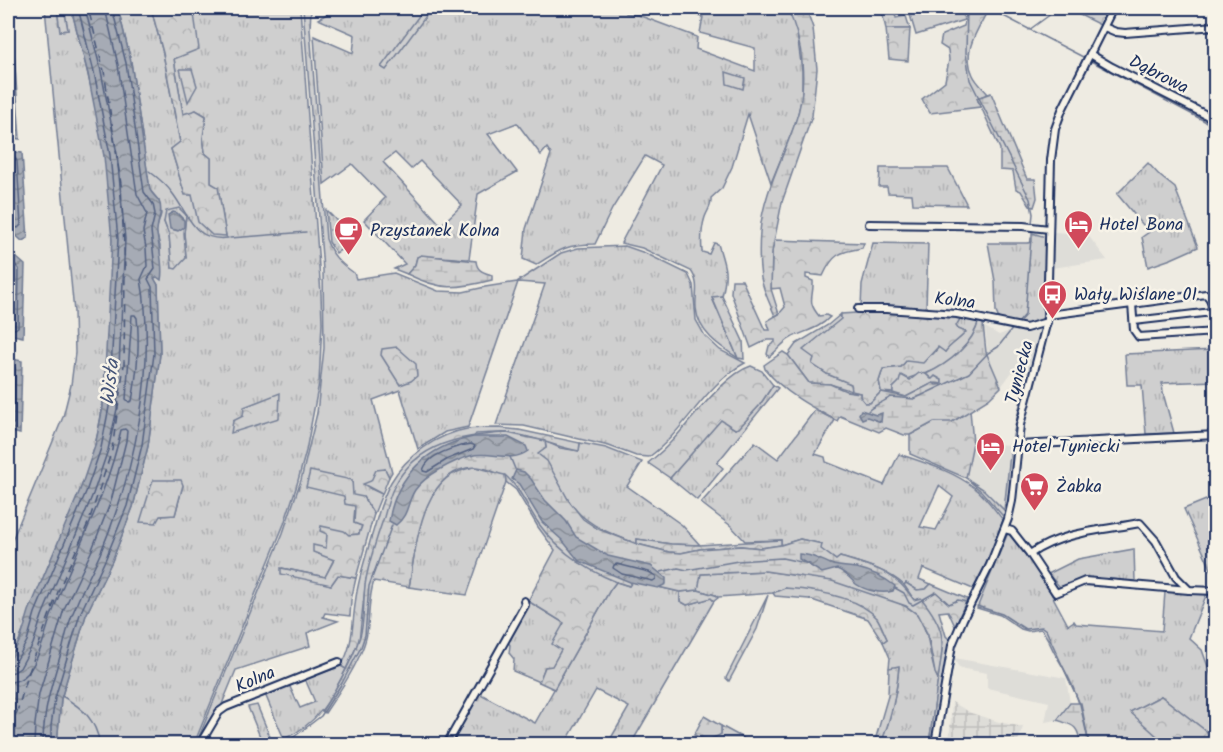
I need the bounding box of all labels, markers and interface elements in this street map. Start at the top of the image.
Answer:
street label: Dąbrowa [1123,48,1194,103]
hotel icon: Hotel Bona [1062,208,1094,250]
place label: Hotel Bona [1099,211,1184,240]
cafe icon: Przystanek Kolna [333,214,365,256]
place label: Przystanek Kolna [370,217,500,246]
bus stop icon: Wały Wiślane 01 [1037,278,1069,320]
place label: Wały Wiślane 01 [1074,281,1197,310]
street label: Kolna [933,285,977,318]
street label: Tyniecka [998,337,1043,408]
water label: Wisła [92,356,130,407]
hotel icon: Hotel Tyniecki [975,430,1007,472]
place label: Hotel Tyniecki [1012,433,1120,462]
supermarket icon: Żabka [1019,470,1051,512]
place label: Żabka [1056,473,1102,502]
street label: Kolna [231,659,280,702]

